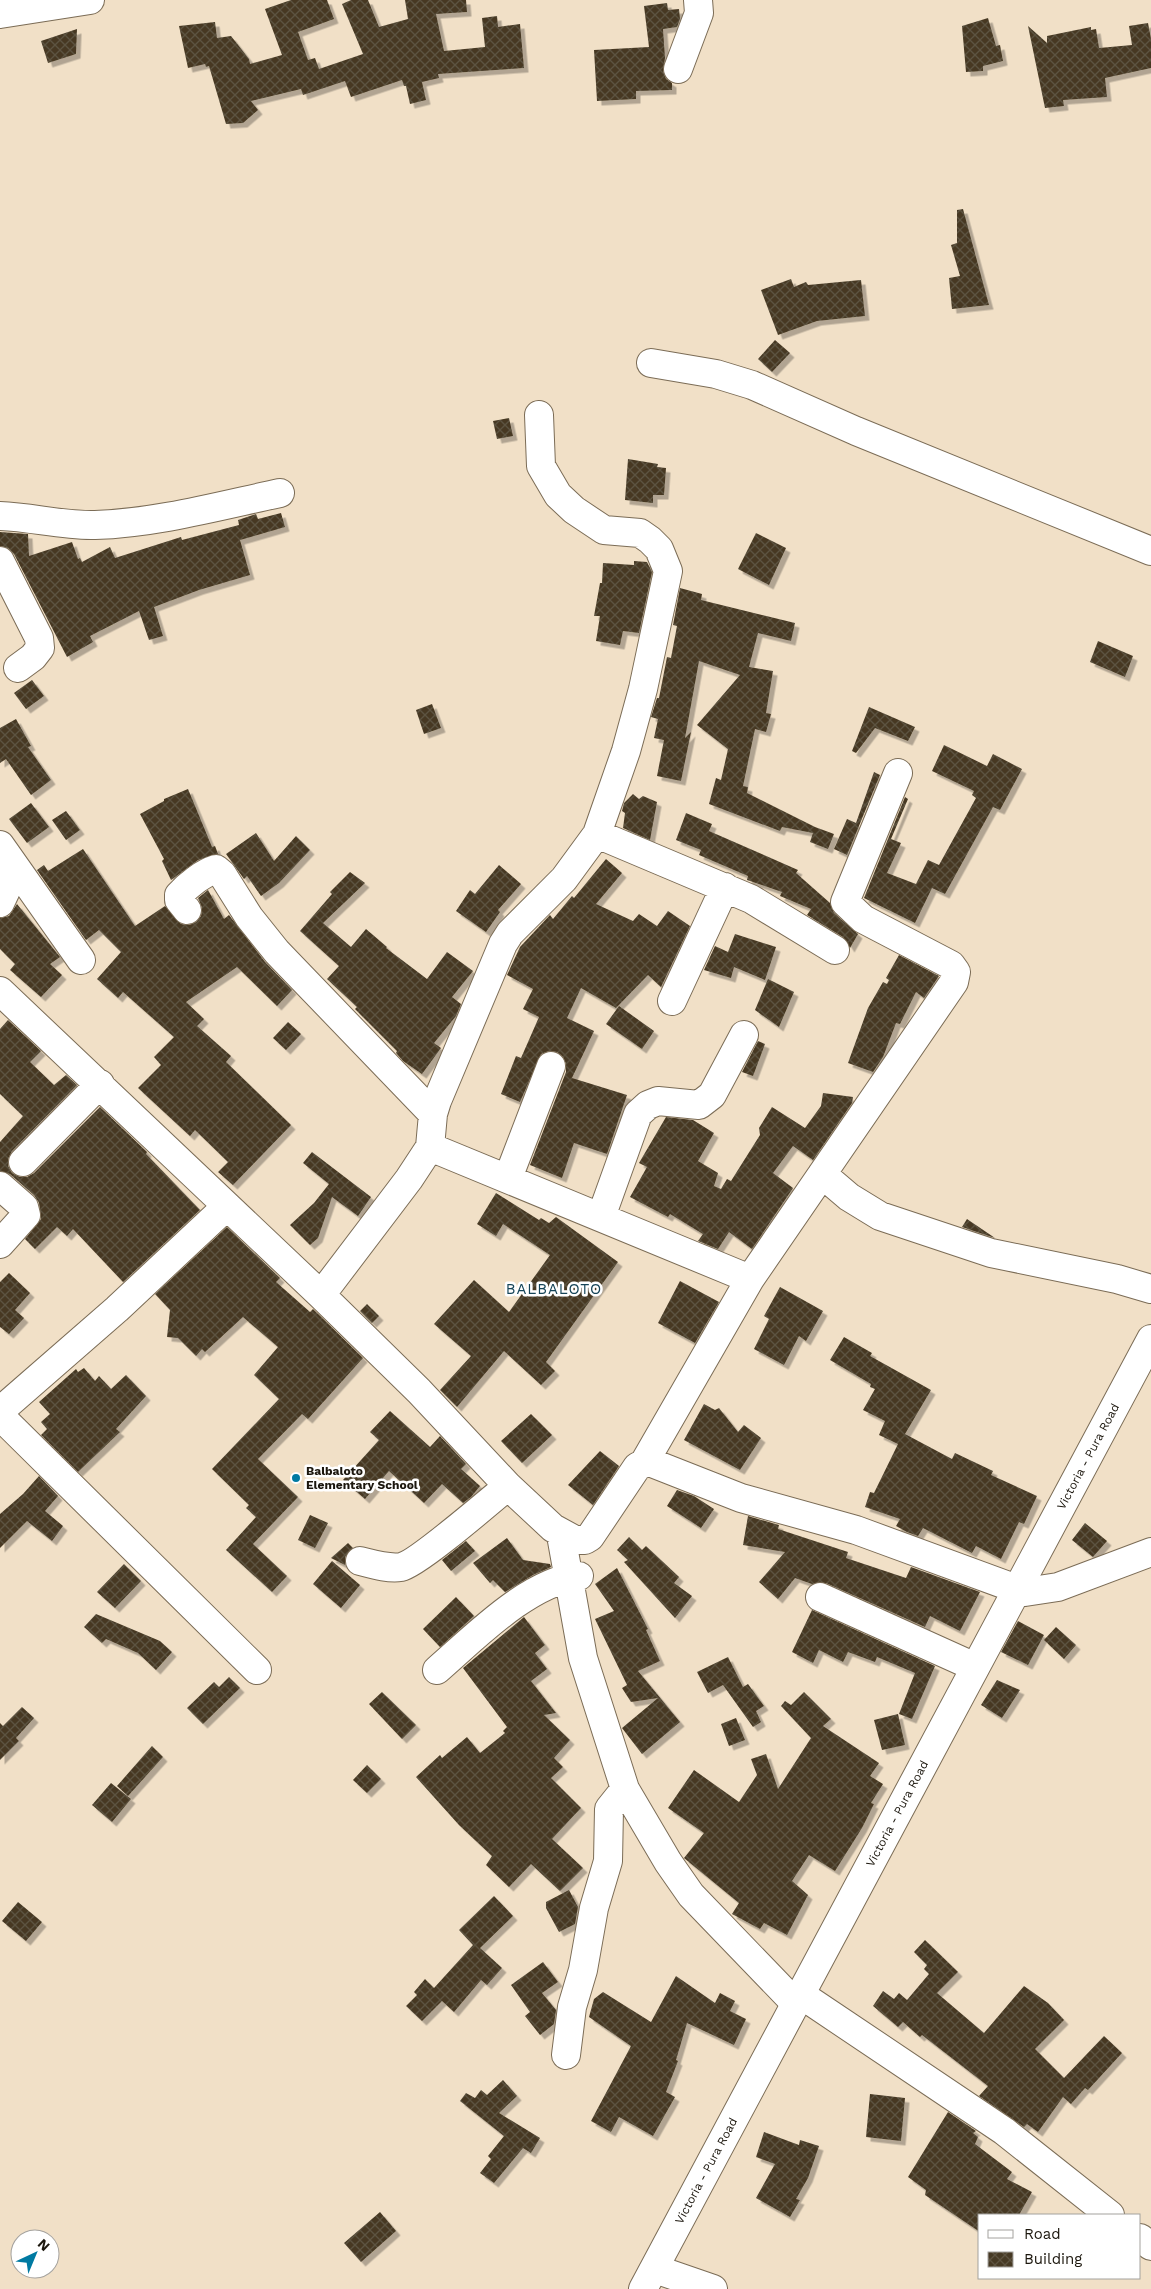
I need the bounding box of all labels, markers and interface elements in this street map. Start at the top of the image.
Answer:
district label: BALBALOTO [506,1280,602,1298]
street label: Victoria - Pura Road [1054,1401,1122,1512]
place label: Balbaloto Elementary School [306,1464,418,1492]
marker: Balbaloto Elementary School [290,1472,302,1484]
street label: Victoria - Pura Road [863,1758,931,1869]
street label: Victoria - Pura Road [672,2115,740,2226]
legend [978,2214,1141,2279]
text: Road [1024,2225,1061,2243]
north arrow [10,2229,60,2279]
text: N [35,2235,53,2254]
text: Building [1024,2250,1082,2268]

